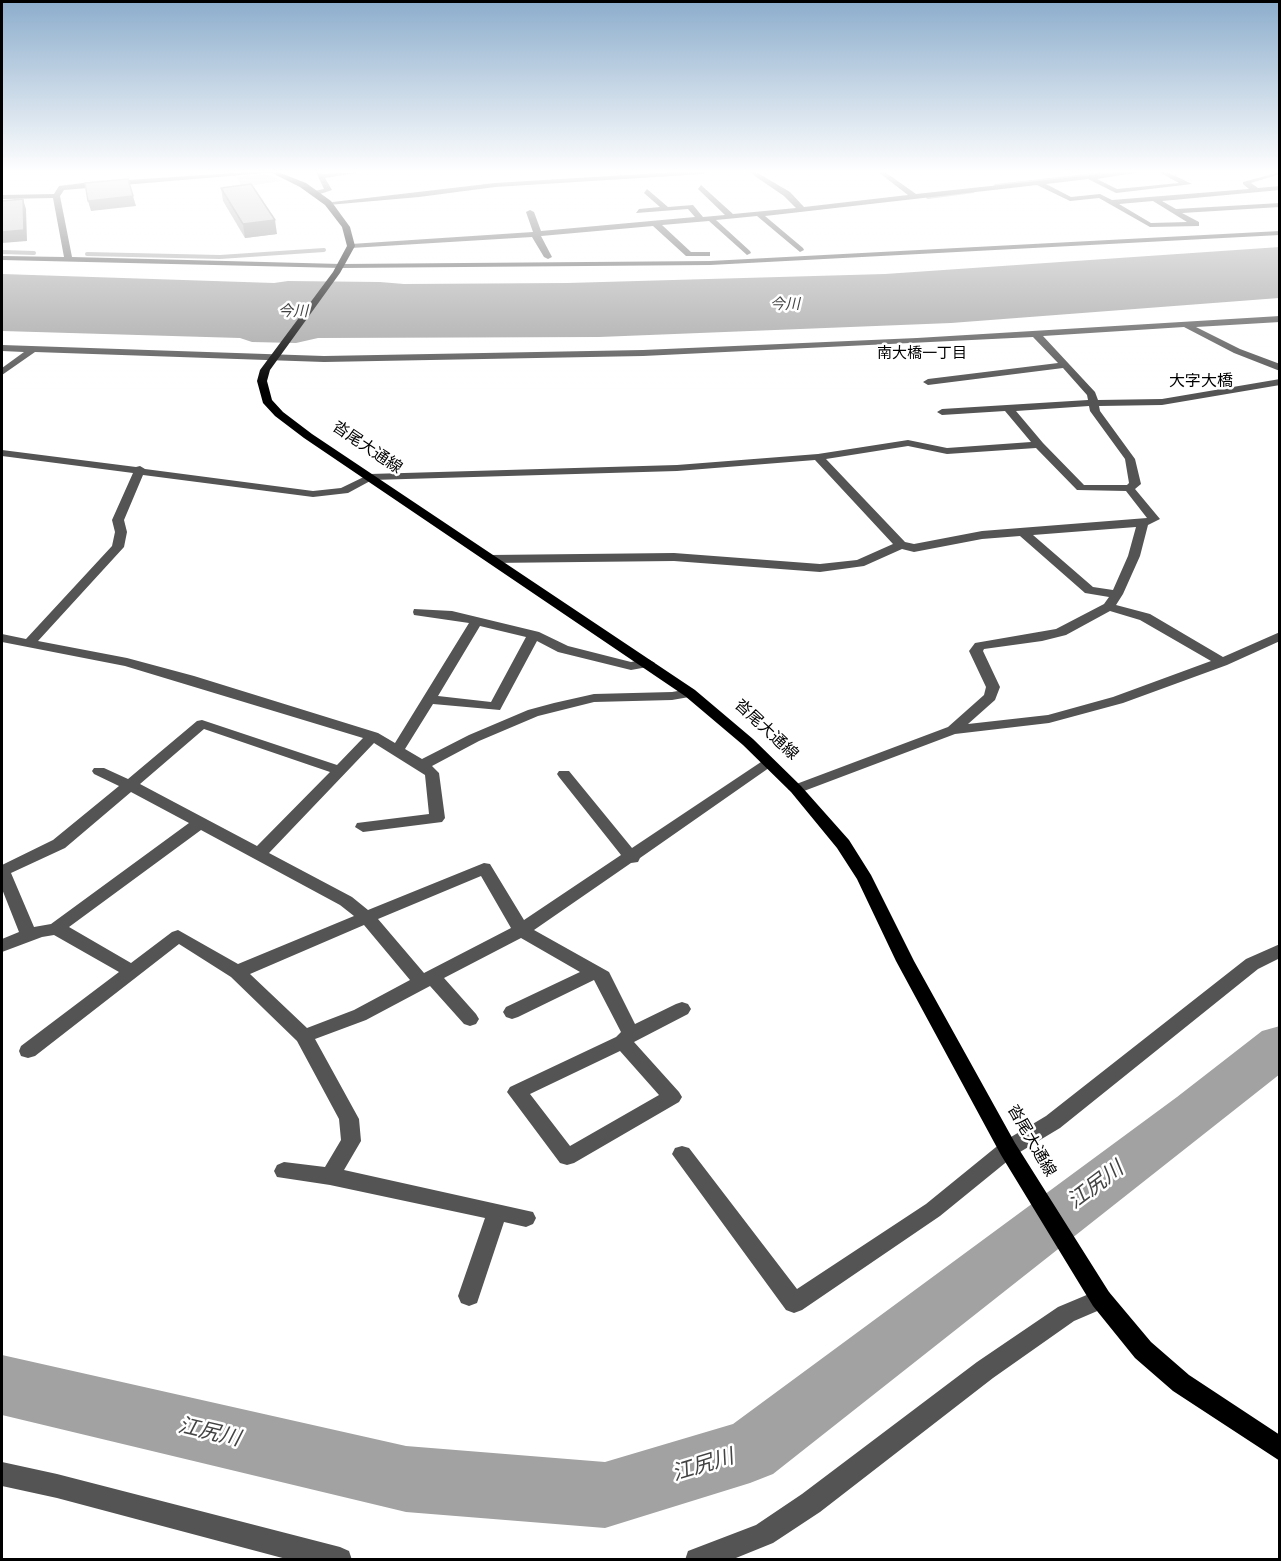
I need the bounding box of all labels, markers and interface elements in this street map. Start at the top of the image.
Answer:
water label: 今川 [770,296,800,314]
water label: 今川 [278,303,308,321]
district label: 南大橋一丁目 [877,345,967,363]
district label: 大字大橋 [1169,372,1233,392]
street label: 沓尾大通線 [328,418,406,478]
street label: 沓尾大通線 [730,696,802,764]
street label: 沓尾大通線 [1003,1102,1059,1180]
water label: 江尻川 [1063,1157,1129,1215]
water label: 江尻川 [175,1414,243,1452]
water label: 江尻川 [669,1445,737,1487]

